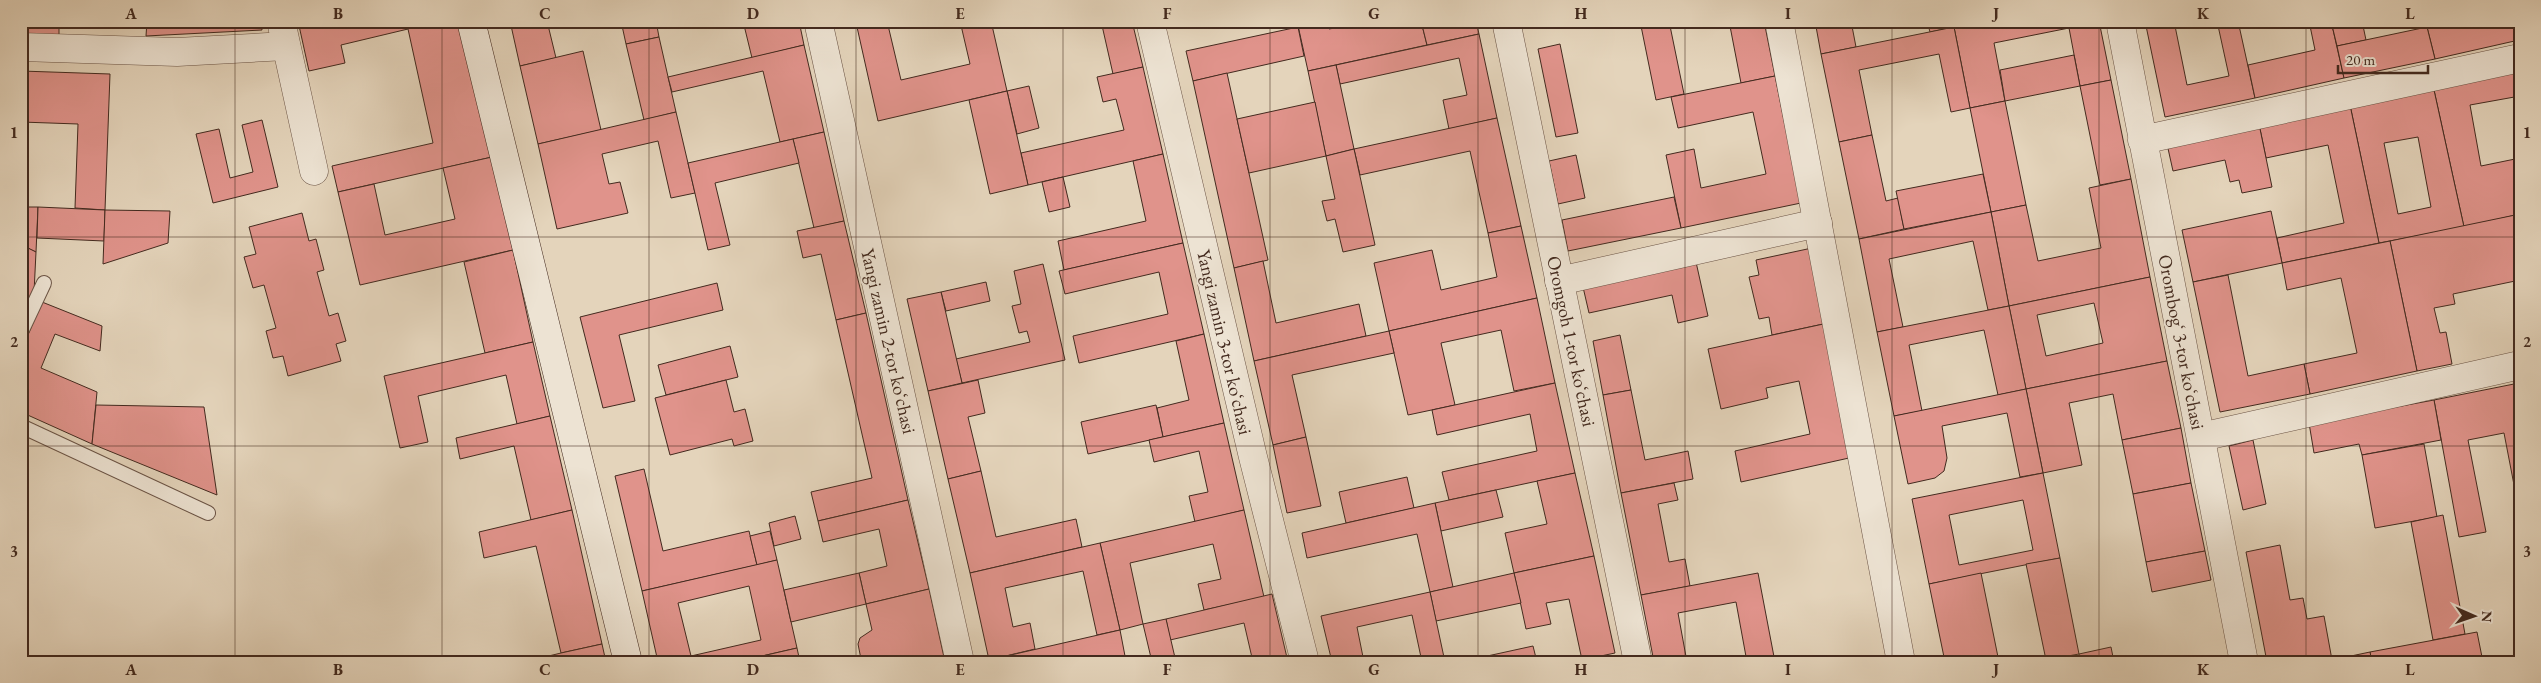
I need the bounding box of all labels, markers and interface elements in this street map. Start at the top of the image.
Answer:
text: A [124,3,137,24]
text: B [333,3,343,24]
text: C [539,3,551,24]
text: D [747,3,759,24]
text: E [955,3,965,24]
text: F [1163,3,1172,24]
text: G [1368,3,1380,24]
text: H [1575,3,1588,24]
text: I [1785,3,1791,24]
text: J [1991,3,1999,24]
text: K [2197,3,2210,24]
text: L [2405,3,2415,24]
scale bar [2338,42,2428,74]
text: 20 m [2346,50,2375,69]
text: 1 [10,122,18,143]
text: 1 [2523,122,2531,143]
street label: Yangi zamin 2-tor koʻchasi [855,246,922,436]
street label: Yangi zamin 3-tor koʻchasi [1191,247,1258,437]
street label: Orombogʻ 3-tor koʻchasi [2152,252,2211,432]
street label: Oromgoh 1-tor koʻchasi [1541,253,1602,429]
text: 2 [10,331,19,352]
text: 2 [2523,331,2532,352]
text: 3 [10,541,18,562]
text: 3 [2523,541,2531,562]
north arrow [2448,590,2498,640]
text: N [2478,610,2496,623]
text: A [124,659,137,680]
text: B [333,659,343,680]
text: C [539,659,551,680]
text: D [747,659,759,680]
text: E [955,659,965,680]
text: F [1163,659,1172,680]
text: G [1368,659,1380,680]
text: H [1575,659,1588,680]
text: I [1785,659,1791,680]
text: J [1991,659,1999,680]
text: K [2197,659,2210,680]
text: L [2405,659,2415,680]

